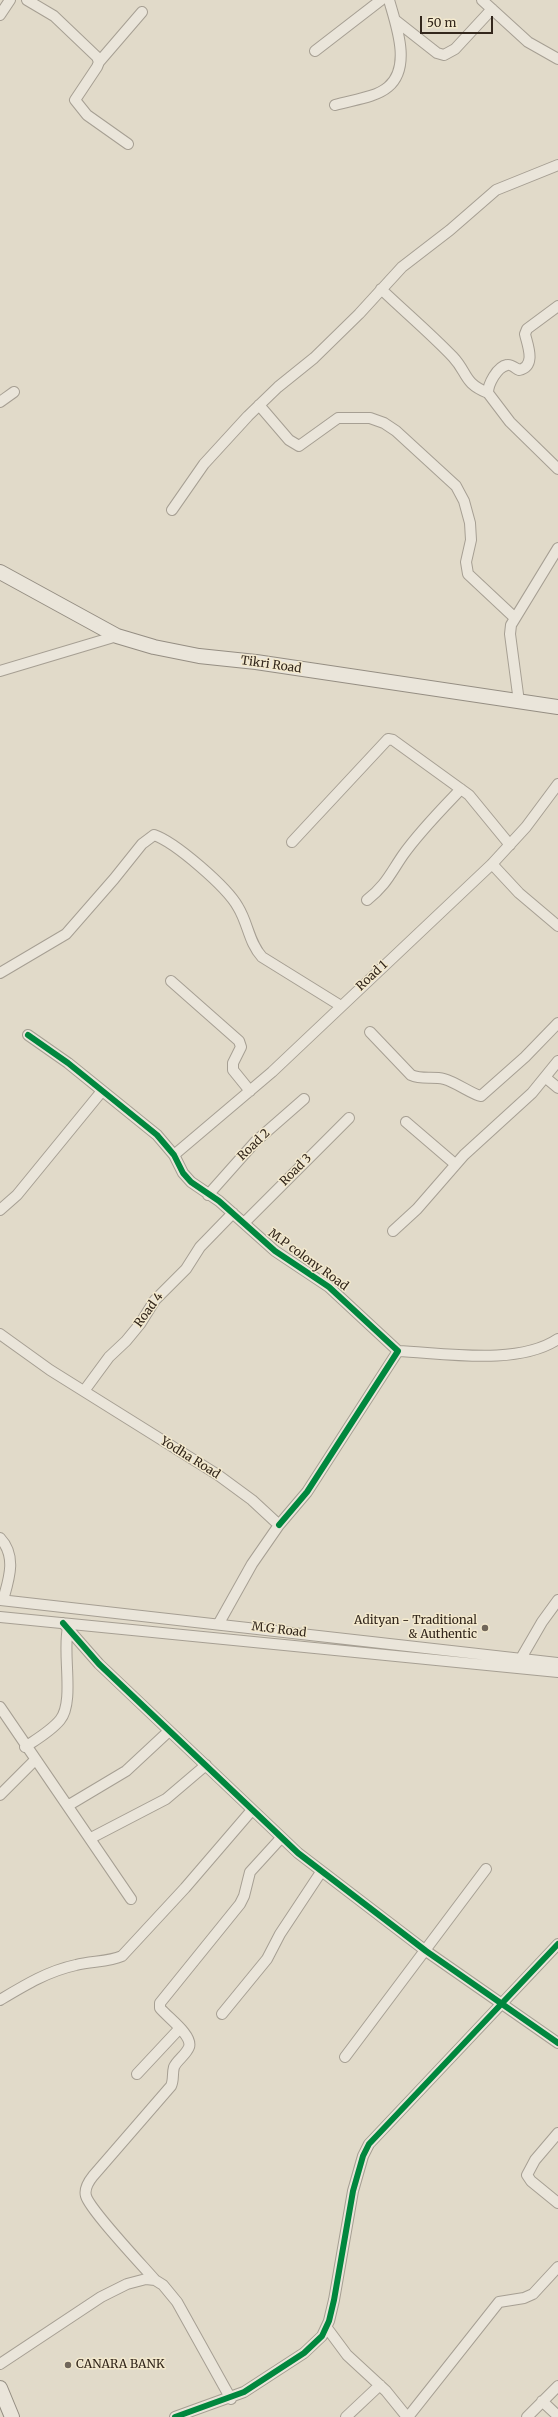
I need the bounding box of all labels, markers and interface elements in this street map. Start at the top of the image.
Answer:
scale bar [422,8,495,34]
text: 50 m [427,15,456,30]
street label: Tikri Road [240,654,302,676]
street label: Road 1 [353,958,391,994]
street label: Road 2 [235,1126,273,1164]
street label: Road 3 [277,1151,315,1189]
street label: M.P colony Road [265,1226,351,1294]
street label: Road 4 [132,1290,166,1330]
street label: Yodha Road [158,1434,222,1482]
place label: Adityan - Traditional & Authentic [354,1614,477,1642]
street label: M.G Road [251,1620,307,1640]
marker: Adityan - Traditional & Authentic [480,1623,490,1633]
place label: CANARA BANK [76,2358,165,2372]
marker: CANARA BANK [63,2360,73,2370]

